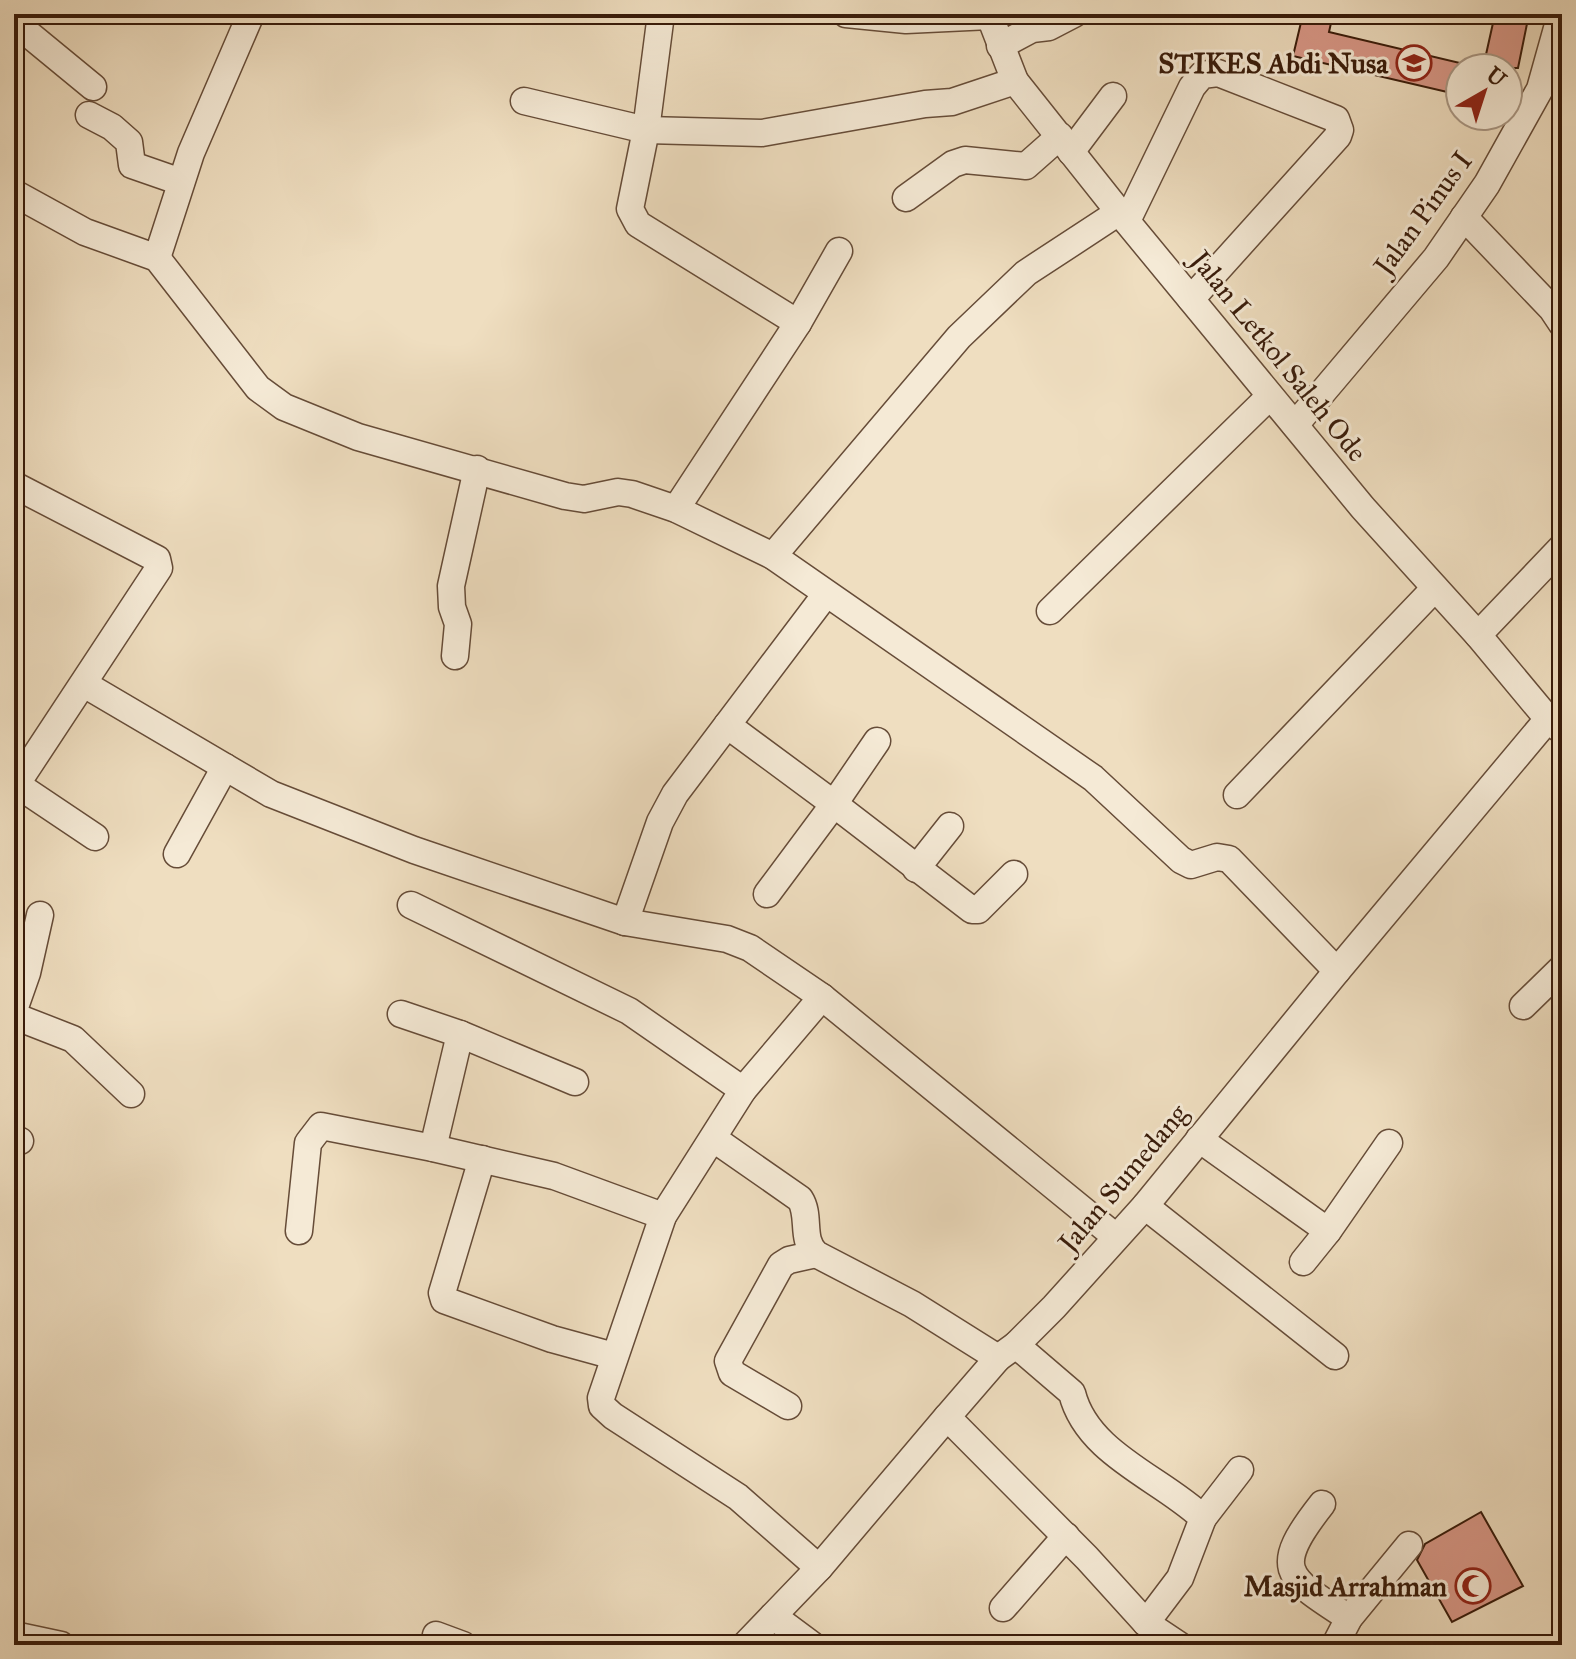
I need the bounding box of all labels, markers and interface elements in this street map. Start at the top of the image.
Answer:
school or university icon: STIKES Abdi Nusa [1395,44,1433,82]
place label: STIKES Abdi Nusa [1158,46,1389,81]
north arrow [1444,52,1524,132]
text: U [1481,61,1512,93]
street label: Jalan Pinus I [1364,144,1480,284]
street label: Jalan Letkol Saleh Ode [1181,241,1375,469]
street label: Jalan Sumedang [1049,1096,1196,1262]
mosque icon: Masjid Arrahman [1454,1567,1492,1605]
place label: Masjid Arrahman [1244,1569,1447,1604]

